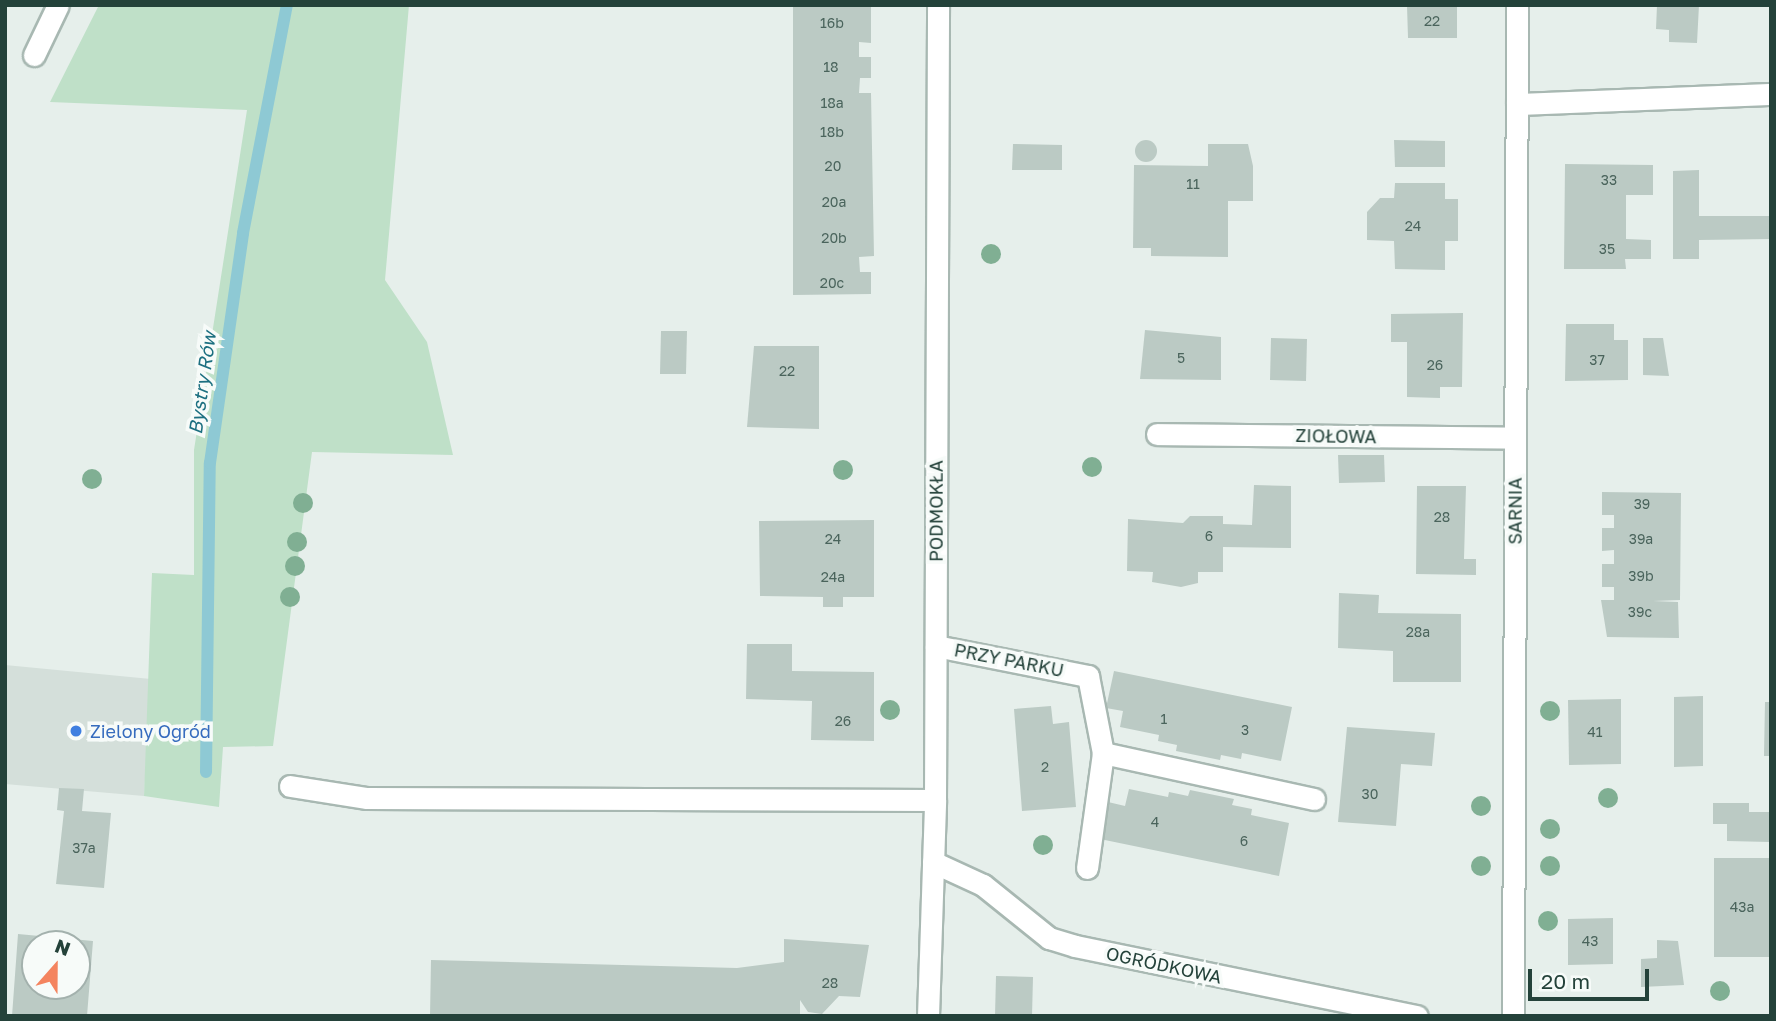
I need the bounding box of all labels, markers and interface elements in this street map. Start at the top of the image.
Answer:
house number: 22 [1424,13,1440,29]
house number: 16b [820,15,844,31]
house number: 18 [823,59,839,75]
house number: 18a [820,95,844,111]
house number: 18b [820,124,844,140]
house number: 20 [825,158,841,174]
house number: 33 [1601,172,1617,188]
house number: 11 [1186,176,1200,192]
house number: 20a [822,194,846,210]
house number: 24 [1405,218,1421,234]
house number: 20b [821,230,847,246]
house number: 35 [1599,241,1615,257]
house number: 20c [820,275,844,291]
water label: Bystry Rów [184,330,220,436]
house number: 5 [1177,350,1185,366]
house number: 37 [1589,352,1605,368]
house number: 26 [1427,357,1443,373]
house number: 22 [779,363,795,379]
street label: ZIOŁOWA [1295,424,1377,448]
street label: PODMOKŁA [925,460,947,562]
street label: SARNIA [1504,477,1526,545]
house number: 39 [1634,496,1650,512]
house number: 28 [1434,509,1450,525]
house number: 6 [1205,528,1213,544]
house number: 24 [825,531,841,547]
house number: 39a [1629,531,1653,547]
house number: 39b [1628,568,1654,584]
house number: 24a [821,569,845,585]
house number: 39c [1628,604,1652,620]
house number: 28a [1406,624,1430,640]
street label: PRZY PARKU [952,639,1066,681]
house number: 1 [1161,711,1167,727]
house number: 26 [835,713,851,729]
place label: Zielony Ogród [90,720,211,742]
house number: 3 [1241,722,1249,738]
marker: Zielony Ogród [68,723,84,739]
house number: 41 [1587,724,1603,740]
house number: 2 [1041,759,1049,775]
house number: 30 [1362,786,1378,802]
house number: 4 [1151,814,1159,830]
house number: 6 [1240,833,1248,849]
house number: 37a [72,840,96,856]
house number: 43a [1730,899,1754,915]
north arrow [21,930,91,1000]
text: N [52,933,74,960]
house number: 43 [1582,933,1598,949]
street label: OGRÓDKOWA [1104,942,1224,988]
scale bar [1531,954,1652,998]
text: 20 m [1541,968,1590,994]
house number: 28 [822,975,838,991]

